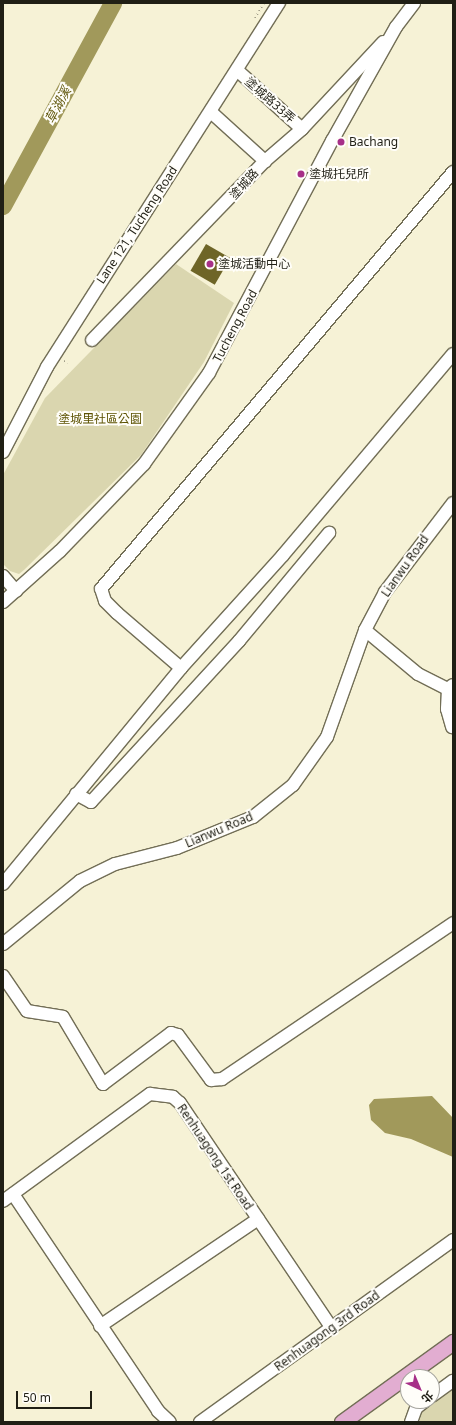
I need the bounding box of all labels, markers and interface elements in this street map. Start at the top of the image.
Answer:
street label: 塗城路33弄 [242,74,298,126]
water label: 草湖溪 [42,84,74,126]
place label: Bachang [349,135,398,149]
marker: Bachang [336,137,346,147]
street label: Lane 121, Tucheng Road [94,163,180,287]
street label: 塗城路 [227,166,261,202]
place label: 塗城托兒所 [309,167,369,181]
marker: 塗城托兒所 [296,169,306,179]
place label: 塗城活動中心 [218,257,290,271]
marker: 塗城活動中心 [205,259,215,269]
street label: Tucheng Road [210,287,260,365]
park label: 塗城里社區公園 [58,412,142,426]
street label: Lianwu Road [378,532,432,600]
street label: Lianwu Road [183,809,255,851]
street label: Renhuagong 1st Road [174,1101,256,1213]
street label: Renhuagong 3rd Road [272,1288,382,1374]
north arrow [400,1369,440,1409]
scale bar [18,1383,94,1409]
text: 北 [419,1388,437,1406]
text: 50 m [23,1389,51,1406]

